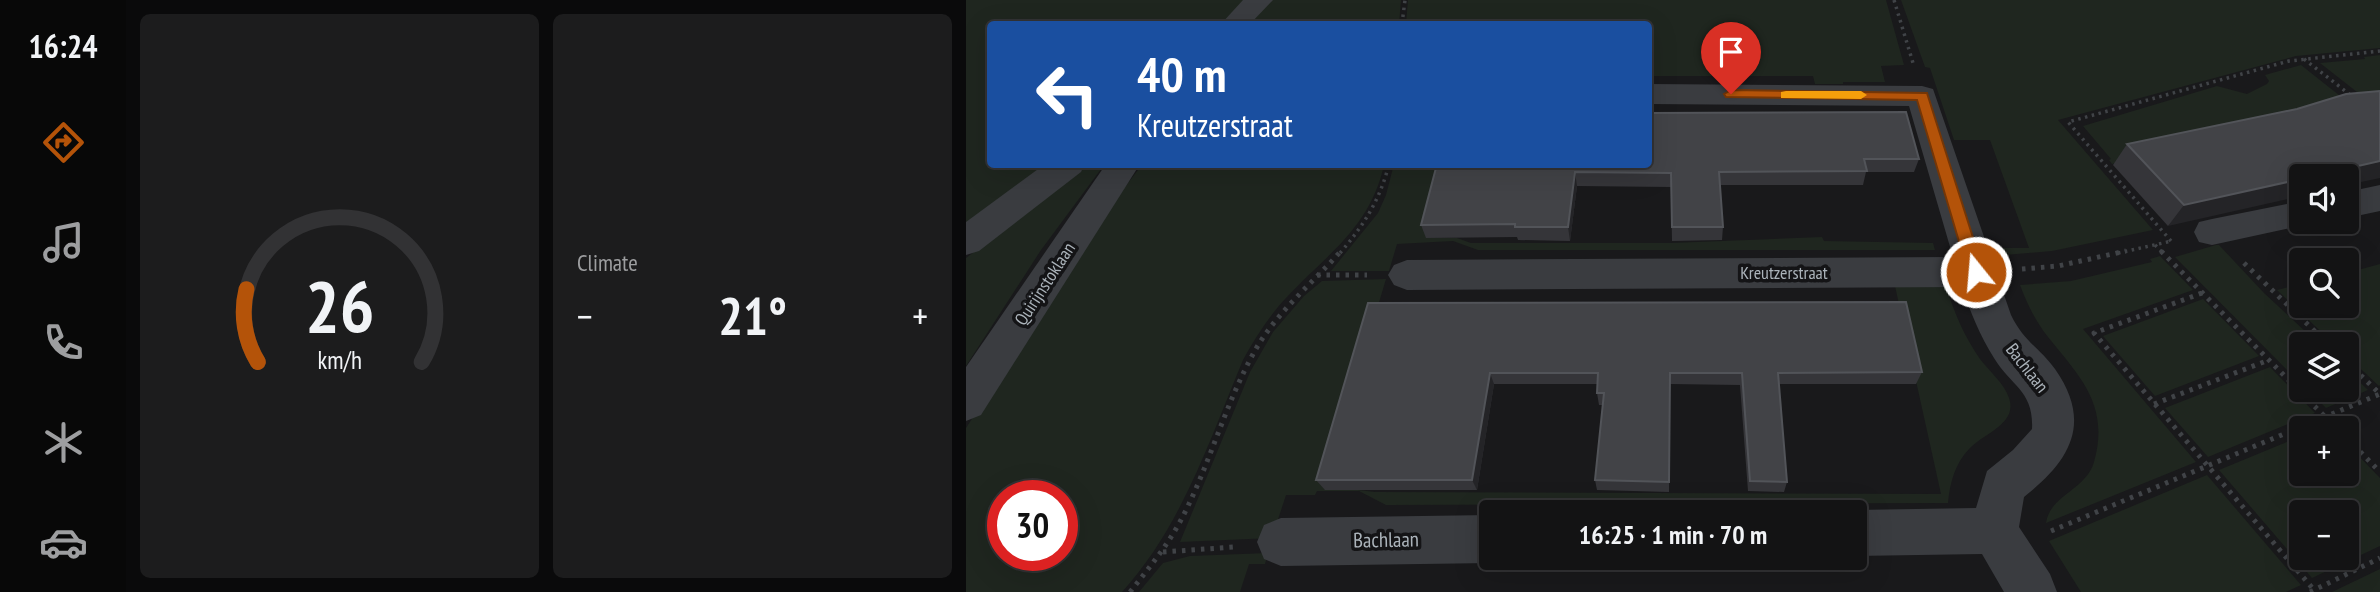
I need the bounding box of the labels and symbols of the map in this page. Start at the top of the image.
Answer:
pin [1701,22,1761,94]
position arrow [1939,235,2013,309]
street label: Quirijnstoklaan [1009,238,1080,330]
street label: Kreutzerstraat [1740,261,1828,284]
street label: Bachlaan [2001,338,2054,397]
speed limit sign: 30 [987,480,1078,571]
street label: Bachlaan [1353,525,1419,554]

